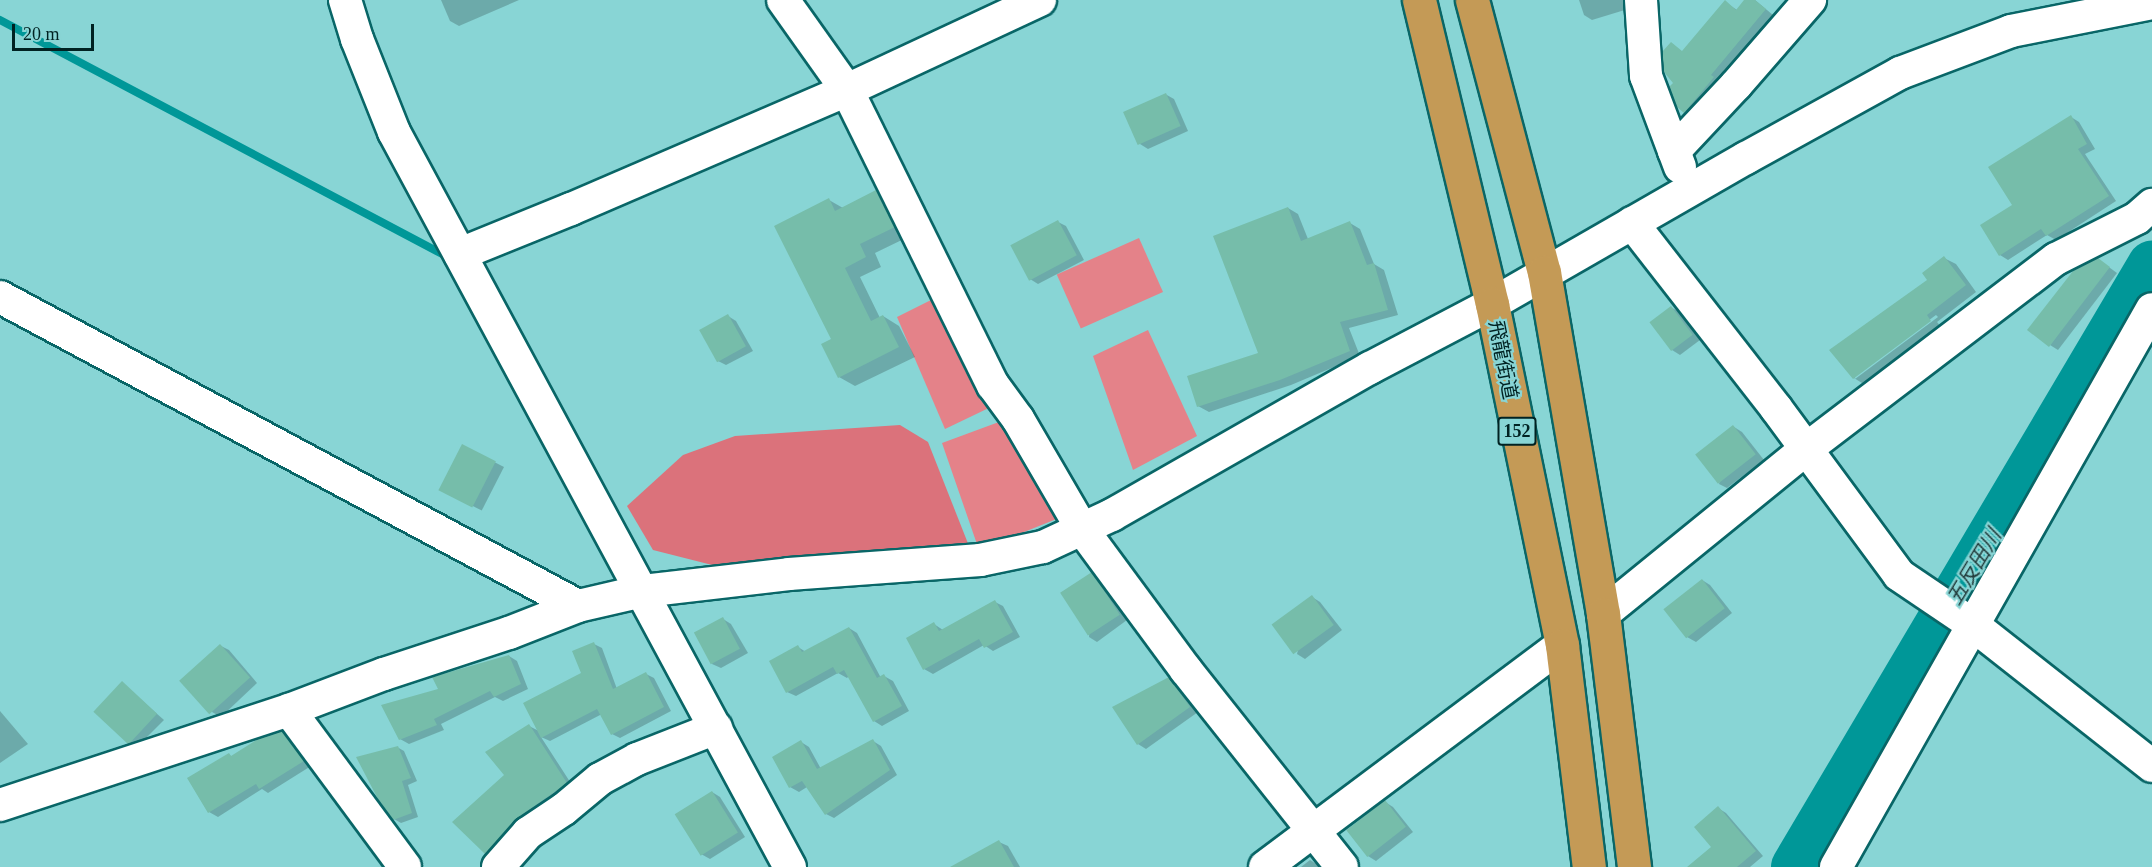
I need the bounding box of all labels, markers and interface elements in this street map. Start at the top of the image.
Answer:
scale bar [15,12,98,50]
text: 20 m [23,24,60,44]
street label: 飛龍街道 [1484,318,1522,402]
road number: 152 [1498,416,1537,446]
water label: 五反田川 [1942,525,2006,609]

